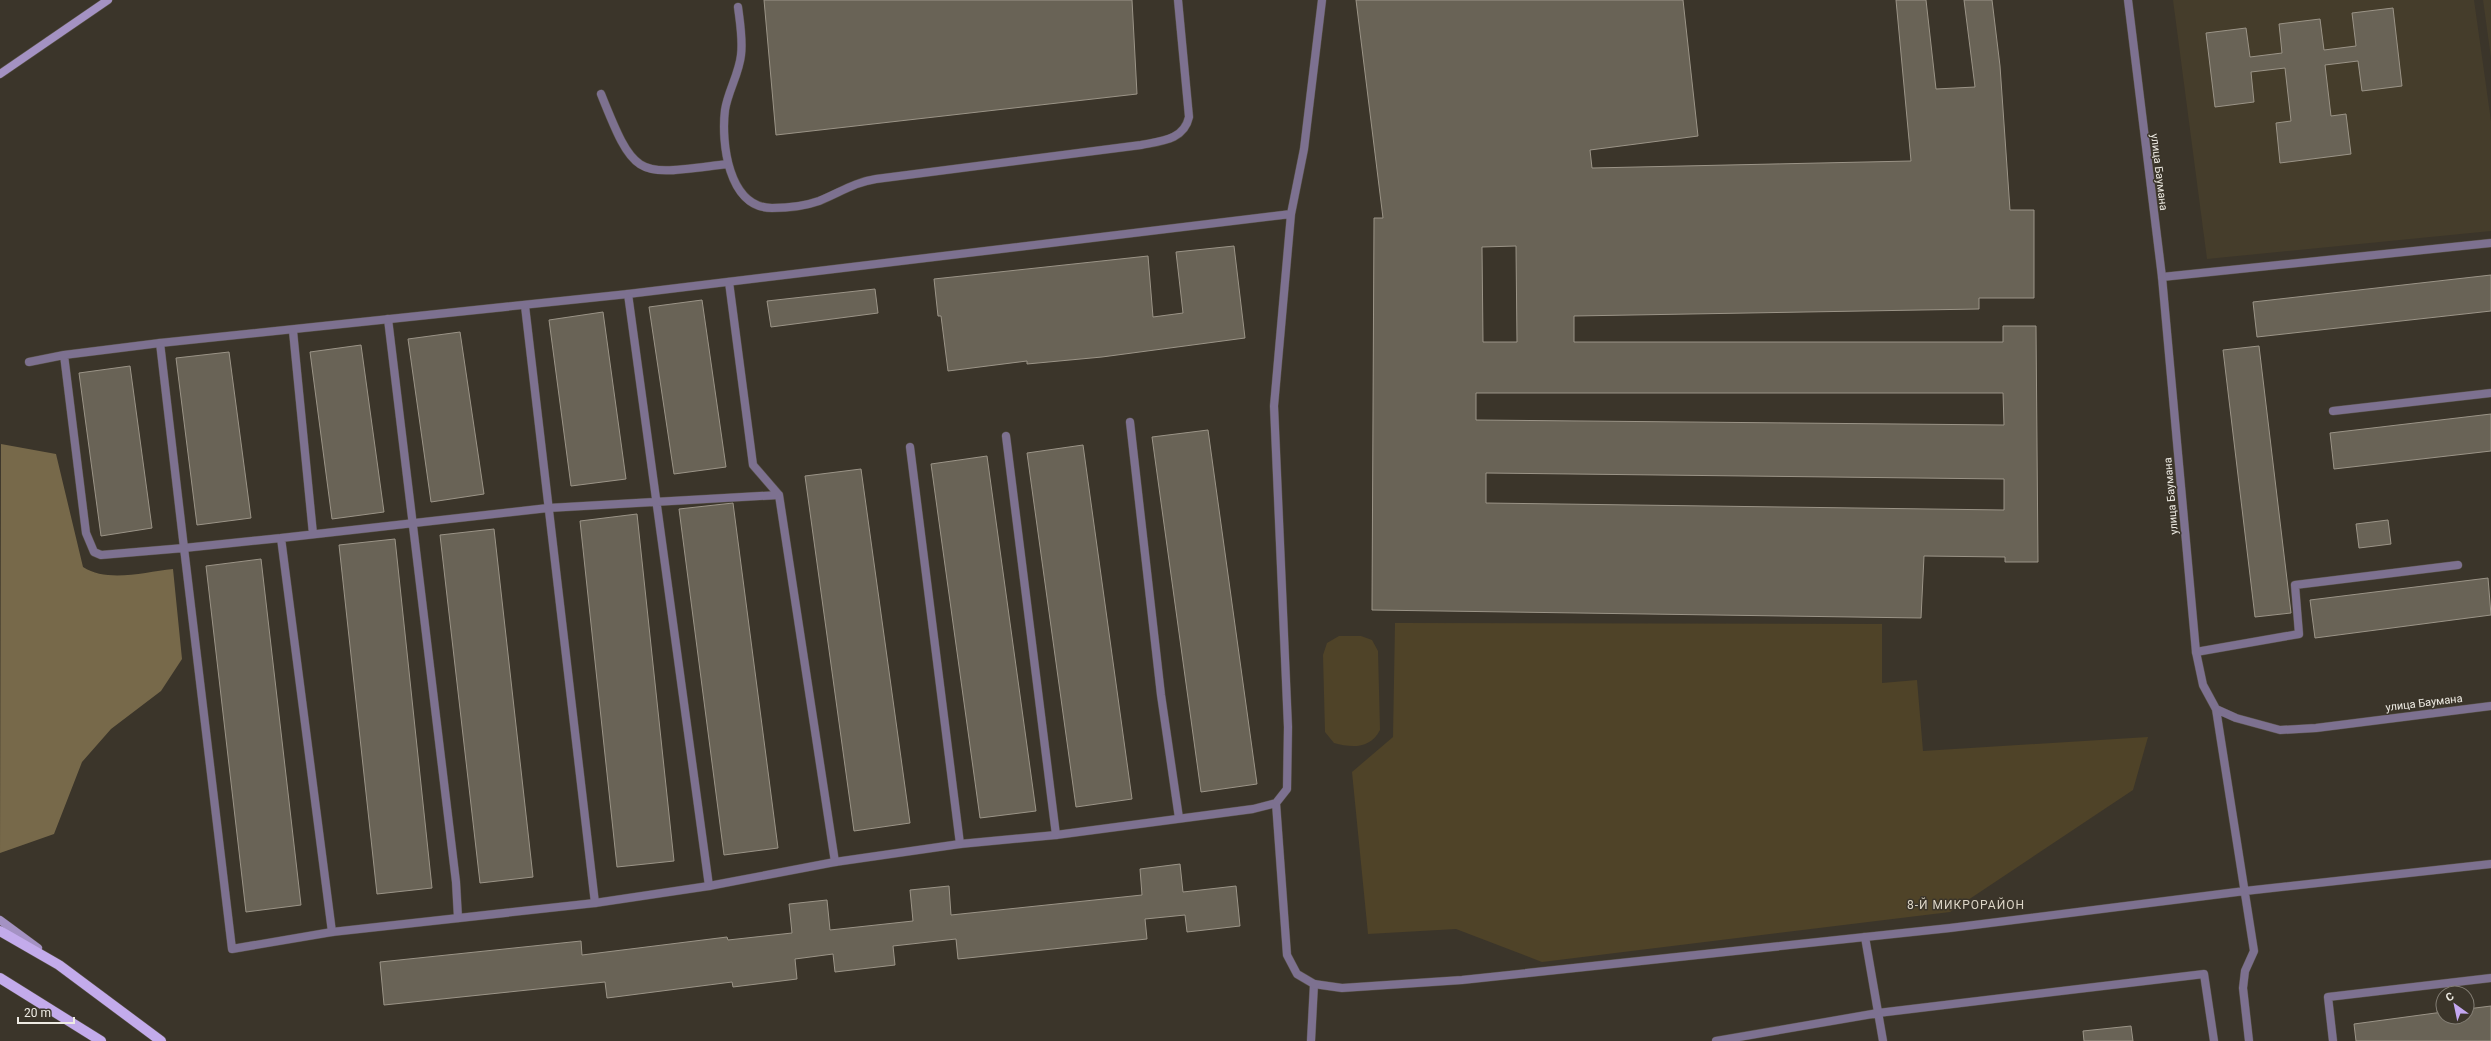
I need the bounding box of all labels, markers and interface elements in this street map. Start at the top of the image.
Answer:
street label: улица Баумана [2148,133,2170,211]
street label: улица Баумана [2161,457,2181,535]
street label: улица Баумана [2385,692,2463,714]
district label: 8-Й МИКРОРАЙОН [1907,897,2025,912]
north arrow [2435,985,2475,1025]
text: С [2443,990,2456,1004]
scale bar [18,999,74,1025]
text: 20 m [24,1006,51,1020]

